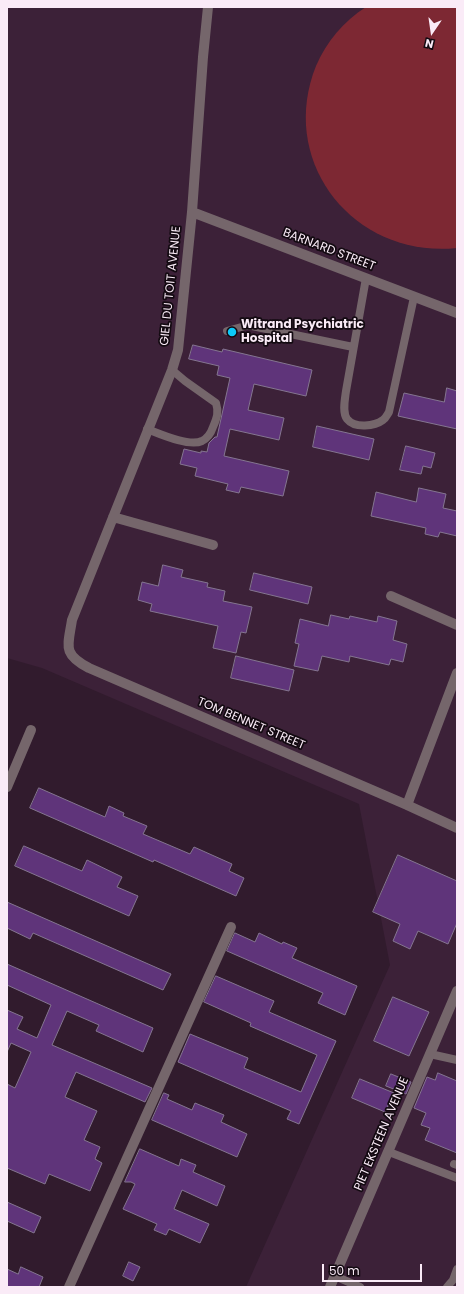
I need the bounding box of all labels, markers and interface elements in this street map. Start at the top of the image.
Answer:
north arrow [412,12,452,52]
text: N [423,35,435,52]
street label: GIEL DU TOIT AVENUE [158,225,184,347]
street label: BARNARD STREET [281,226,377,274]
place label: Witrand Psychiatric Hospital [241,318,364,346]
marker: Witrand Psychiatric Hospital [226,326,238,338]
street label: TOM BENNET STREET [195,695,307,753]
street label: PIET EKSTEEN AVENUE [352,1075,412,1193]
scale bar [324,1256,424,1282]
text: 50 m [329,1262,360,1279]

